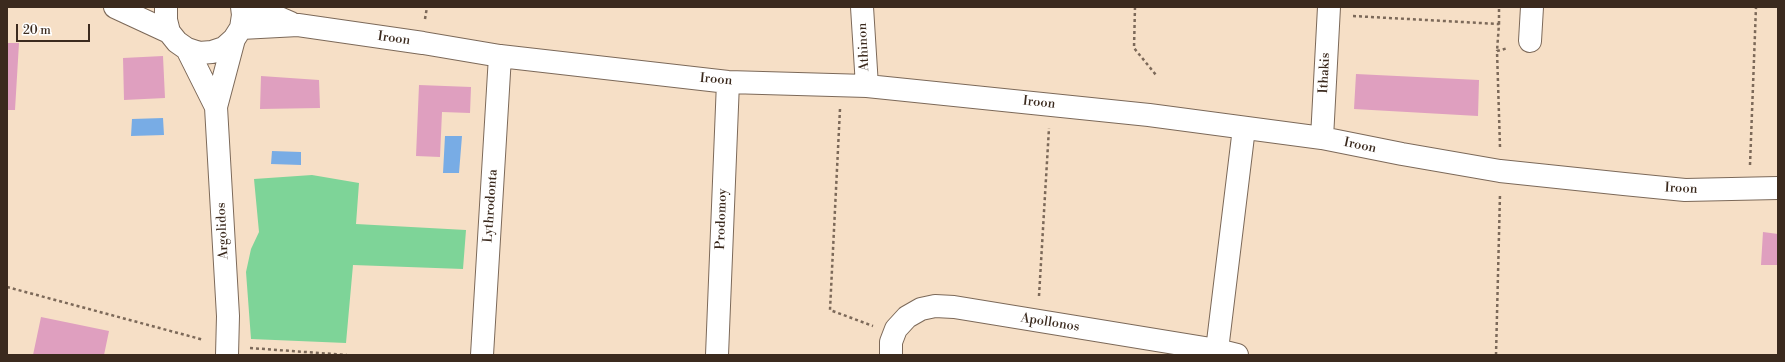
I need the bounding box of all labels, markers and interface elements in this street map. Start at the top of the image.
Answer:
scale bar [18,16,92,42]
street label: Athinon [855,22,873,72]
text: 20 m [23,23,51,38]
street label: Iroon [377,29,411,49]
street label: Ithakis [1316,52,1334,94]
street label: Iroon [699,71,733,89]
street label: Iroon [1022,94,1056,112]
street label: Iroon [1342,135,1378,157]
street label: Lythrodonta [481,169,501,243]
street label: Iroon [1664,180,1698,198]
street label: Prodomoy [713,188,731,250]
street label: Argolidos [214,202,232,260]
street label: Apollonos [1019,311,1081,335]

